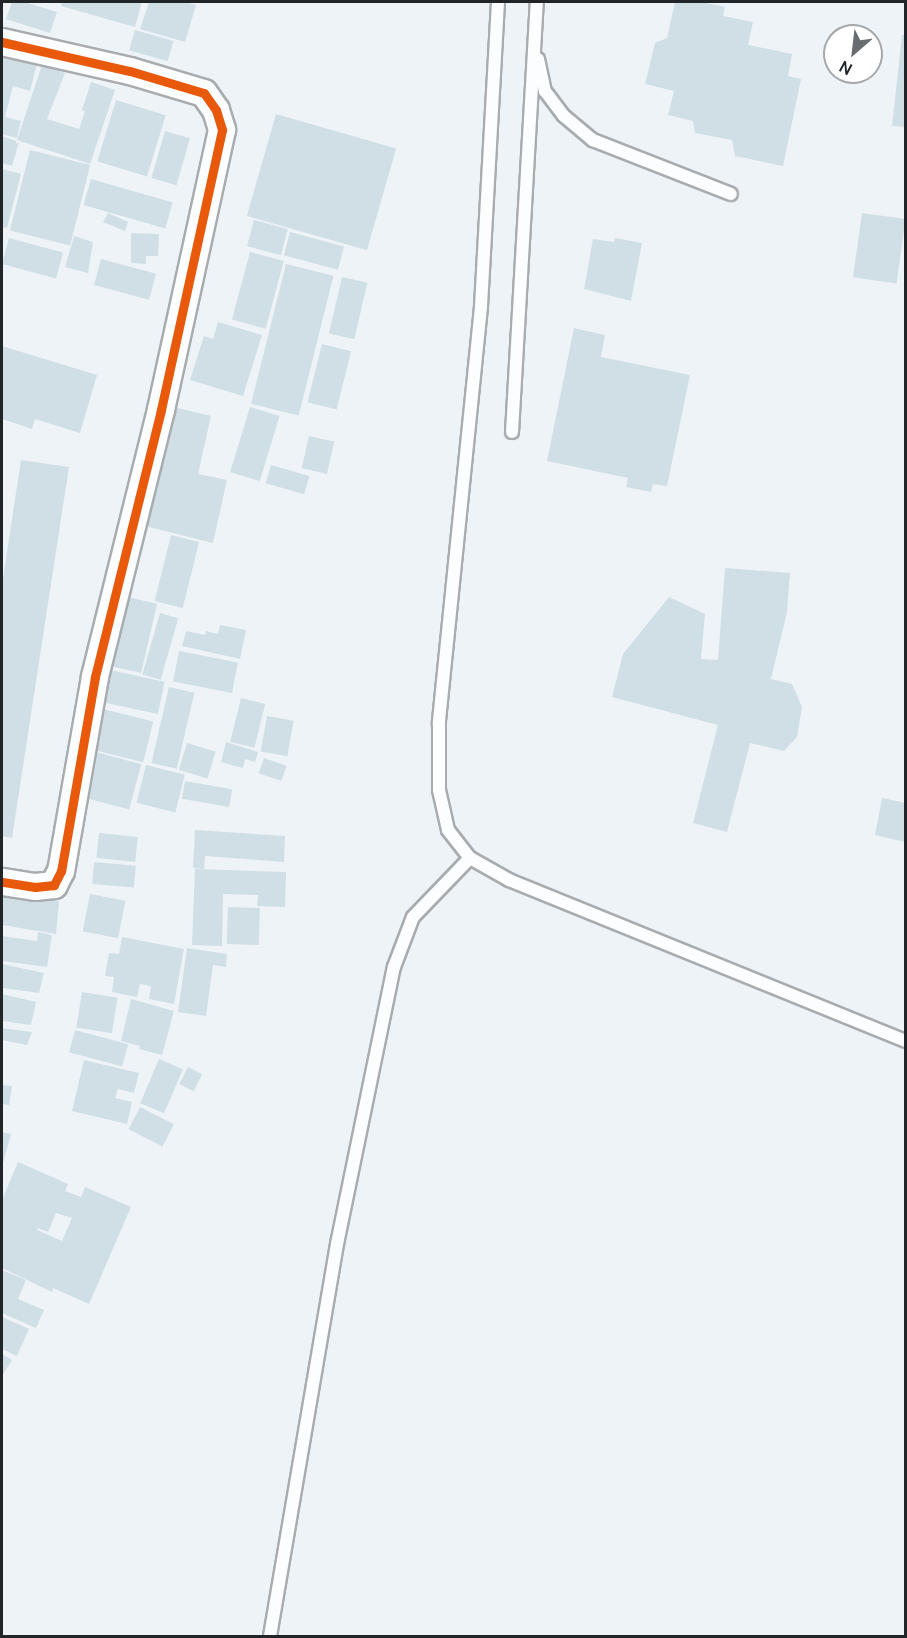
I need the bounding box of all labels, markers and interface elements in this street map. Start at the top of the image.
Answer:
north arrow [823,24,883,84]
text: N [835,56,856,81]

